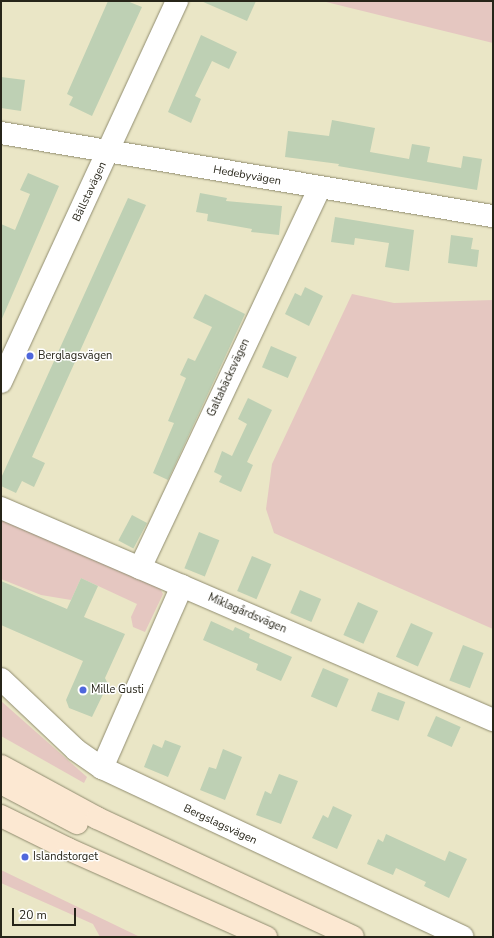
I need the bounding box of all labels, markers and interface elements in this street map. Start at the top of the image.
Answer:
street label: Bällstavägen [70,160,110,224]
street label: Hedebyvägen [212,164,282,188]
street label: Galtabäcksvägen [205,337,253,419]
place label: Berglagsvägen [38,349,112,363]
marker: Berglagsvägen [25,351,35,361]
street label: Miklagårdsvägen [206,591,288,637]
place label: Mille Gusti [91,683,144,697]
marker: Mille Gusti [78,685,88,695]
street label: Bergslagsvägen [181,802,259,848]
place label: Islandstorget [33,850,98,864]
marker: Islandstorget [20,852,30,862]
scale bar [14,900,78,926]
text: 20 m [19,907,47,923]

